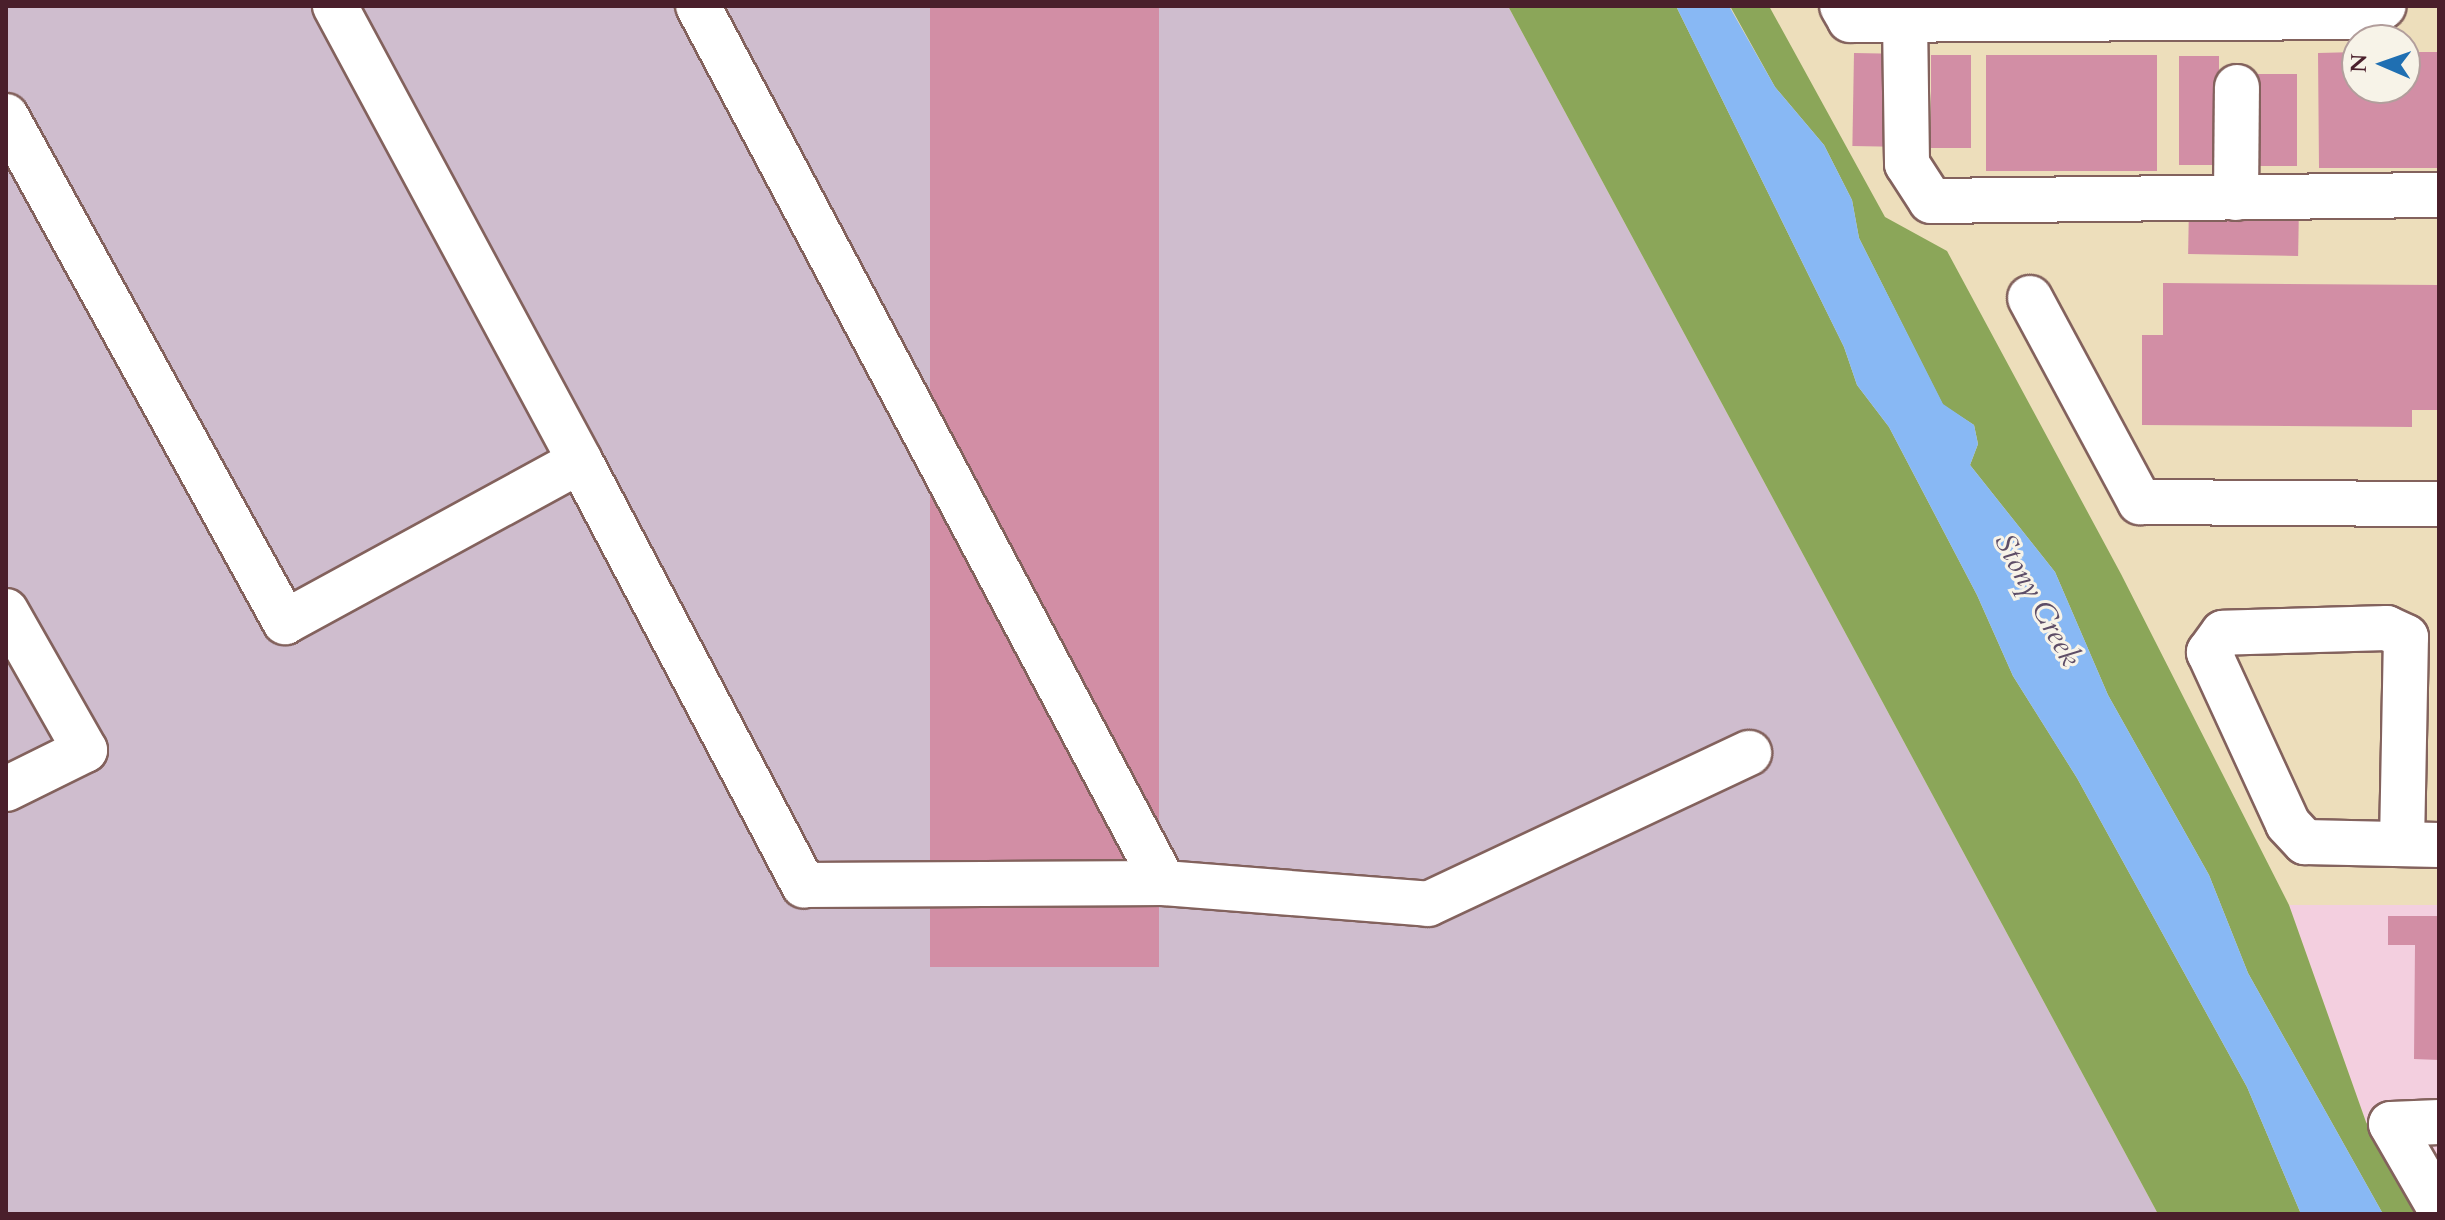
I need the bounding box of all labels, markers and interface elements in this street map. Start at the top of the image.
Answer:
north arrow [2341,24,2421,104]
text: N [2344,53,2374,73]
water label: Stony Creek [1986,527,2088,673]

